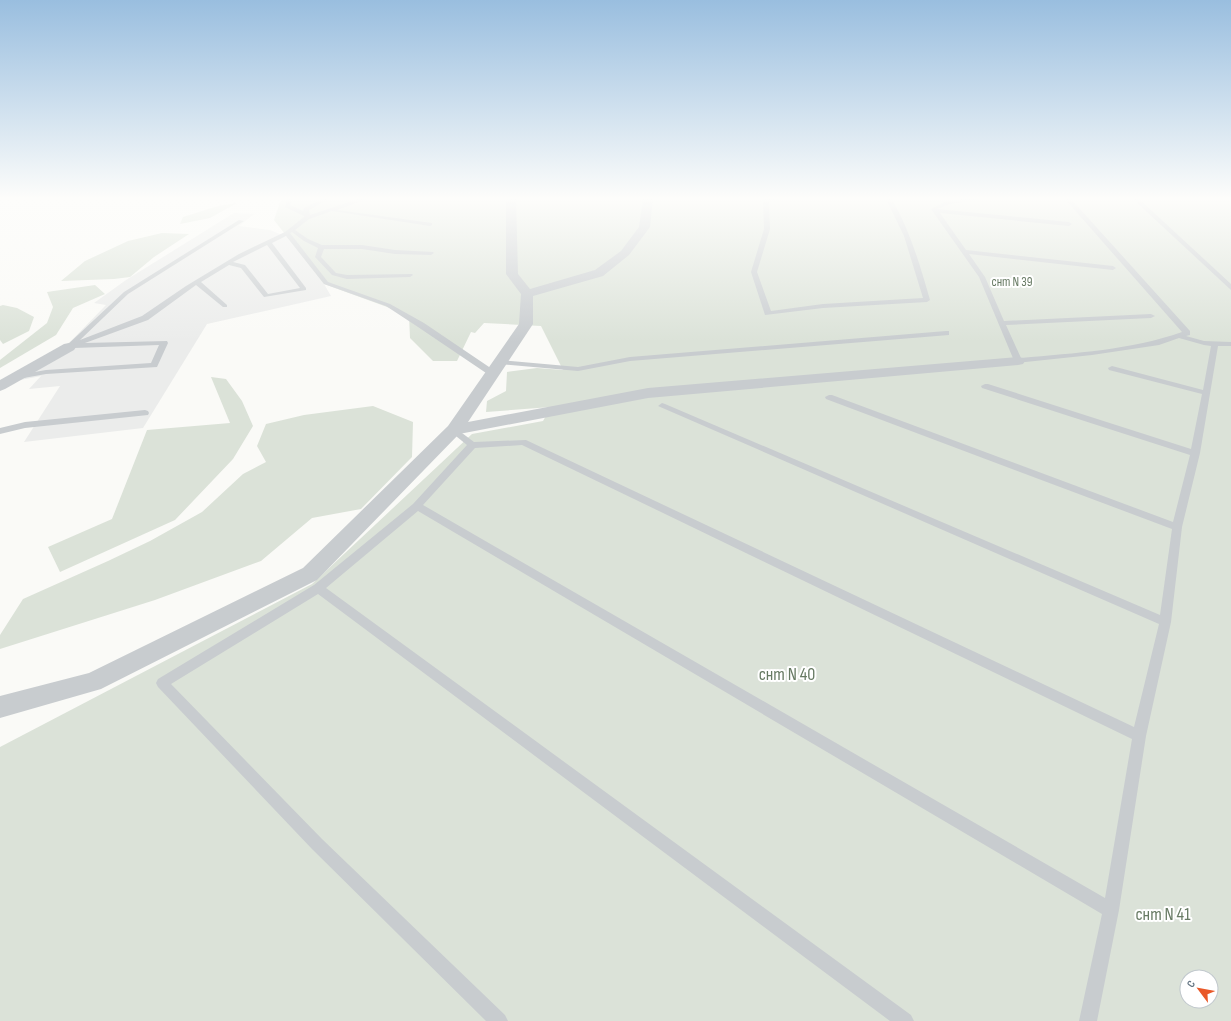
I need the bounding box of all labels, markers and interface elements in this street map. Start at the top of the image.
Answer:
park label: снт N 39 [992,274,1033,290]
park label: снт N 40 [759,664,815,685]
park label: снт N 41 [1136,904,1191,925]
north arrow [1179,969,1219,1009]
text: С [1184,978,1198,990]

